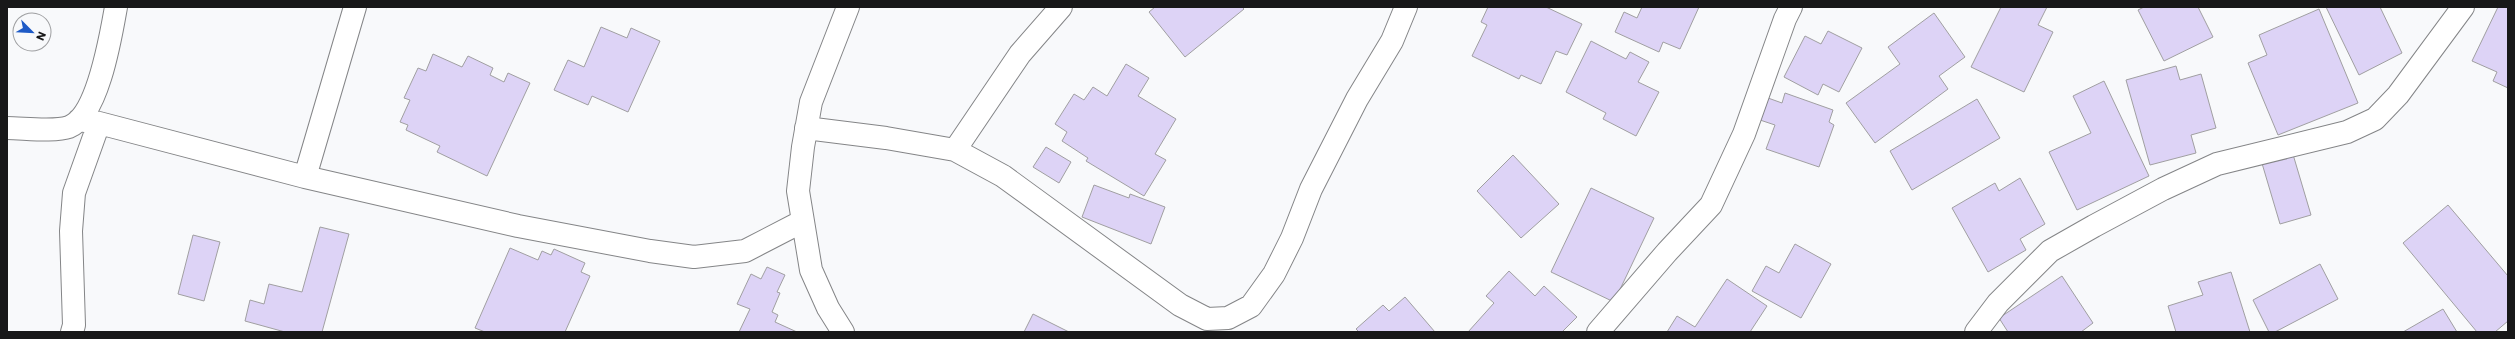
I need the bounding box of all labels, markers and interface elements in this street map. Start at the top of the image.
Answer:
north arrow [12,12,52,52]
text: N [32,29,50,43]

